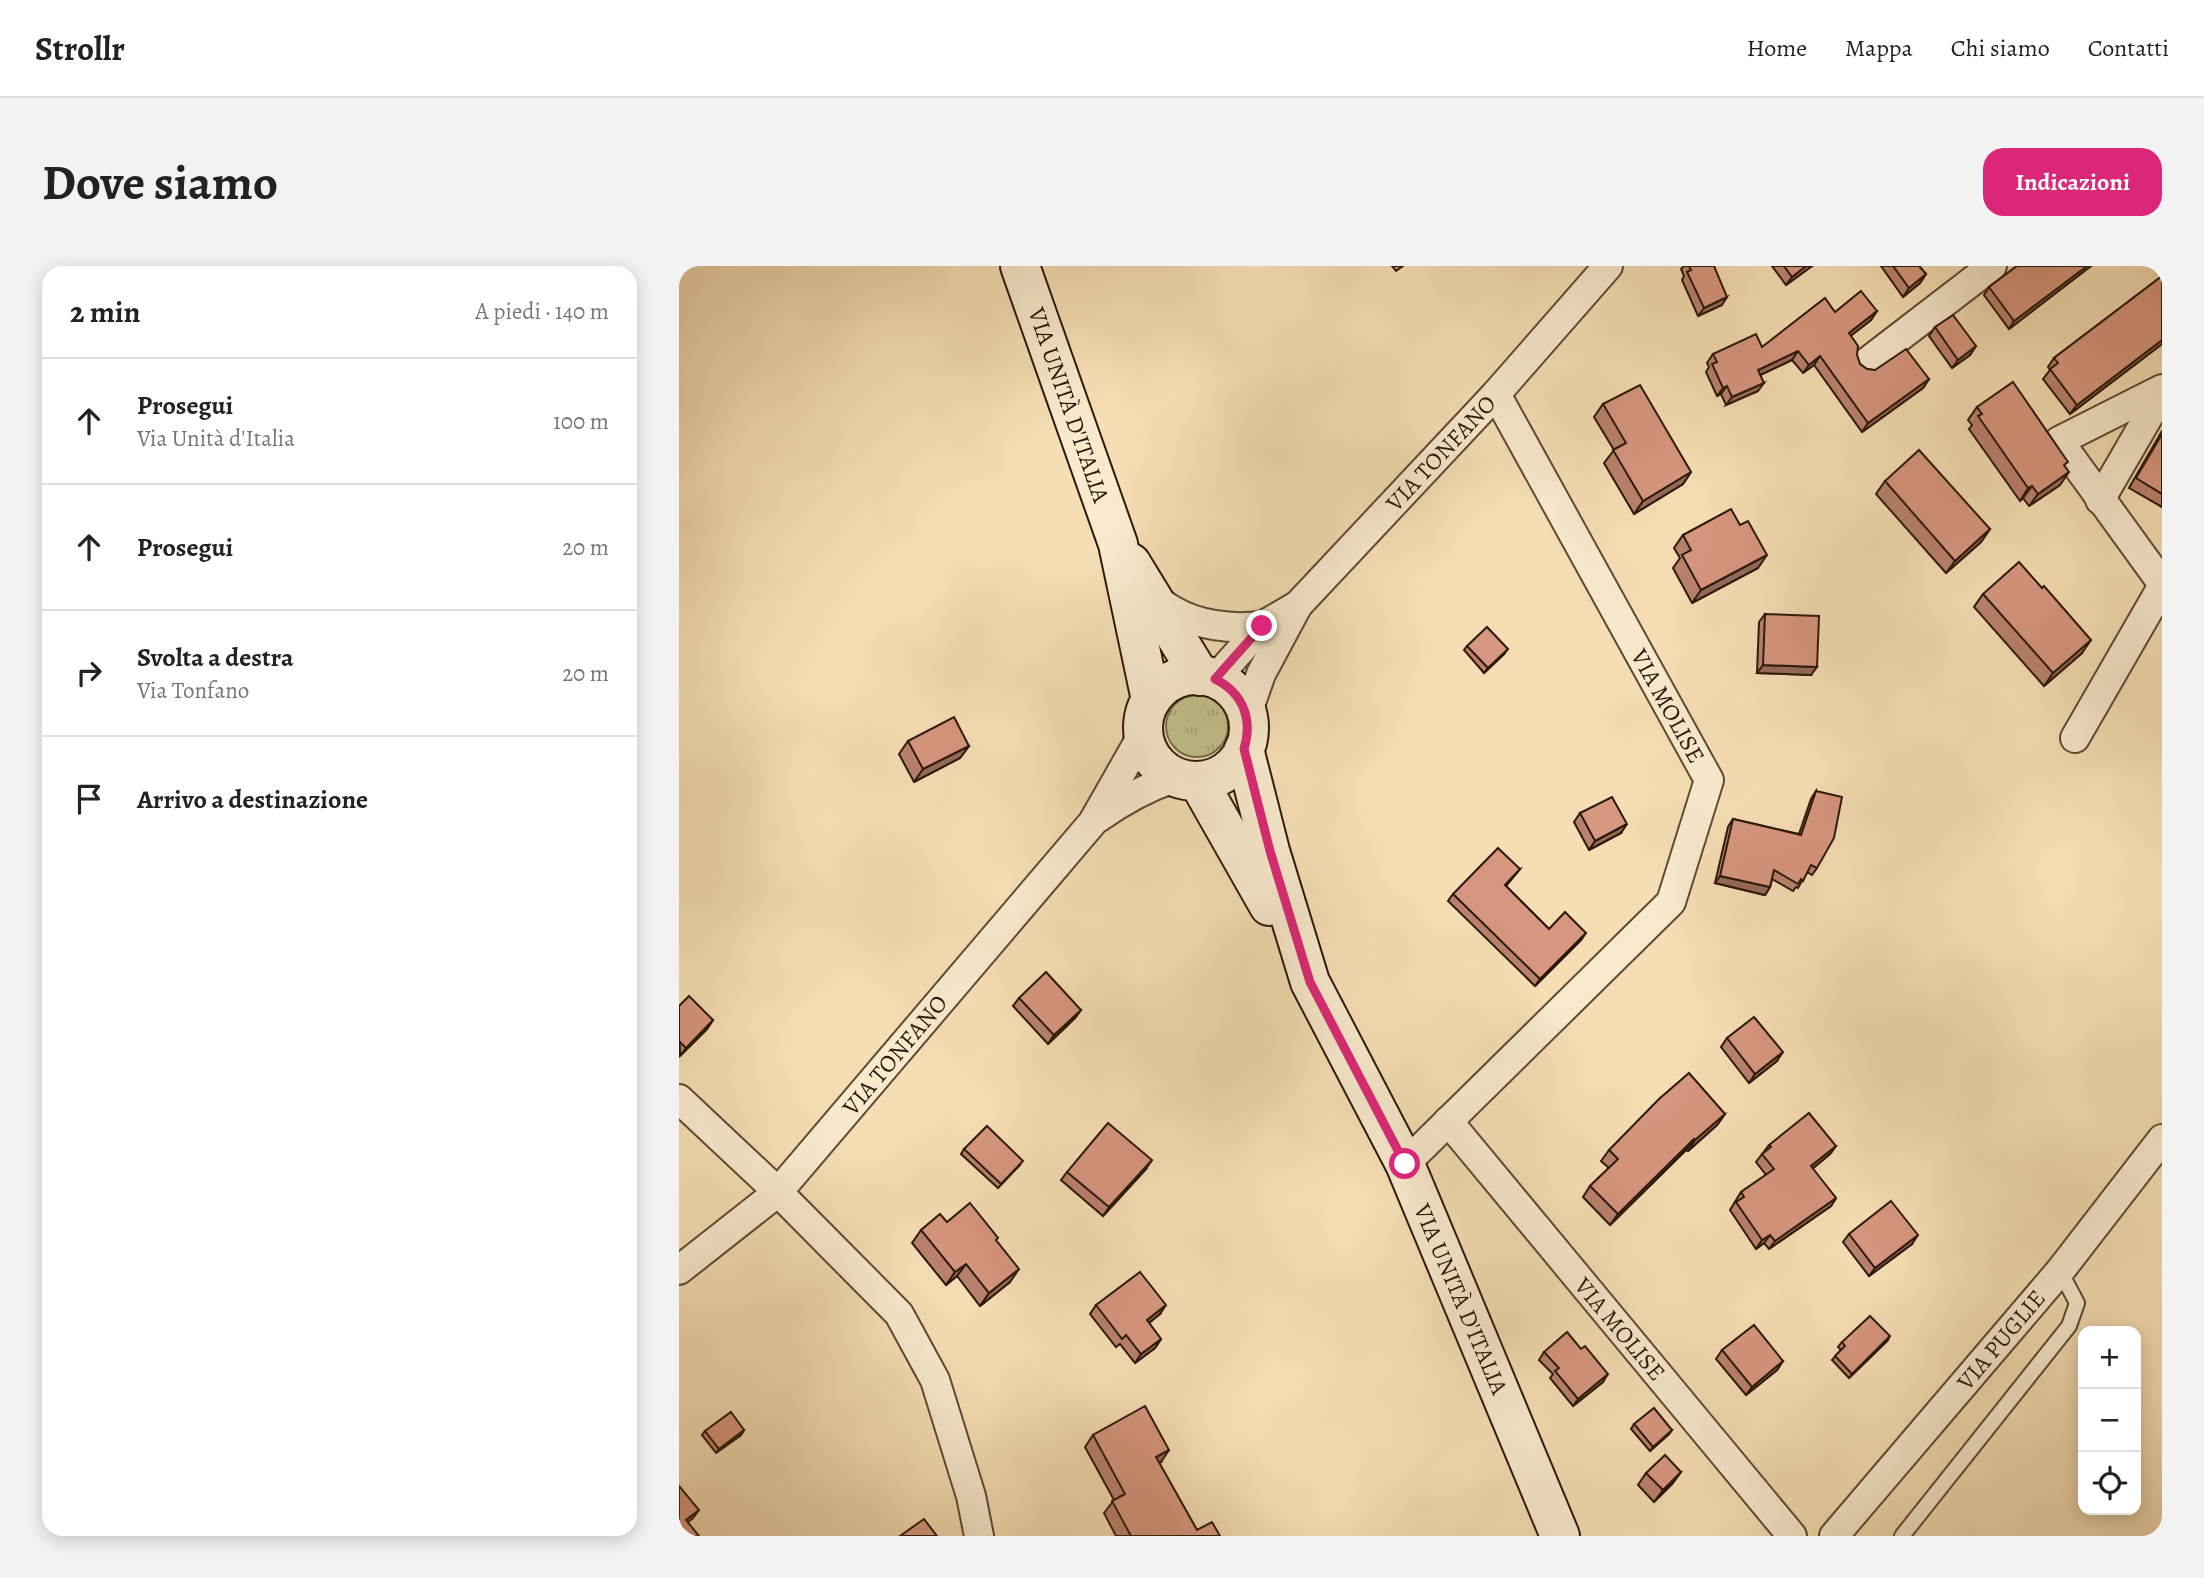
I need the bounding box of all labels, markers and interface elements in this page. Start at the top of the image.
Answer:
text: Strollr [35,26,125,71]
text: Home [1747,32,1807,64]
text: Mappa [1845,32,1913,64]
text: Chi siamo [1951,32,2050,64]
text: Contatti [2088,32,2169,64]
button: Indicazioni [1983,148,2162,216]
text: Dove siamo [42,149,278,216]
text: 2 min [70,292,140,332]
text: A piedi · 140 m [475,296,609,327]
street label: VIA UNITÀ D'ITALIA [1020,302,1118,508]
text: Prosegui [137,388,233,423]
street label: VIA TONFANO [1378,388,1503,519]
icon: ahead [70,402,108,440]
text: 100 m [553,406,609,437]
text: Via Unità d'Italia [137,423,295,454]
icon: ahead [70,528,108,566]
text: Prosegui [137,530,233,565]
text: 20 m [562,532,609,563]
route end [1246,610,1277,641]
text: Svolta a destra [137,640,294,675]
street label: VIA MOLISE [1623,642,1712,769]
icon: right [70,654,108,692]
text: 20 m [562,658,609,689]
text: Via Tonfano [137,675,249,706]
icon: arrive [70,780,108,818]
text: Arrivo a destinazione [137,782,368,817]
street label: VIA TONFANO [834,988,955,1123]
route start [1389,1148,1420,1179]
street label: VIA UNITÀ D'ITALIA [1406,1198,1516,1400]
street label: VIA MOLISE [1567,1270,1673,1387]
street label: VIA PUGLIE [1949,1283,2052,1398]
map controls [2078,1326,2141,1515]
button: + [2078,1326,2141,1389]
button: − [2078,1389,2141,1452]
button: locate [2078,1452,2141,1515]

